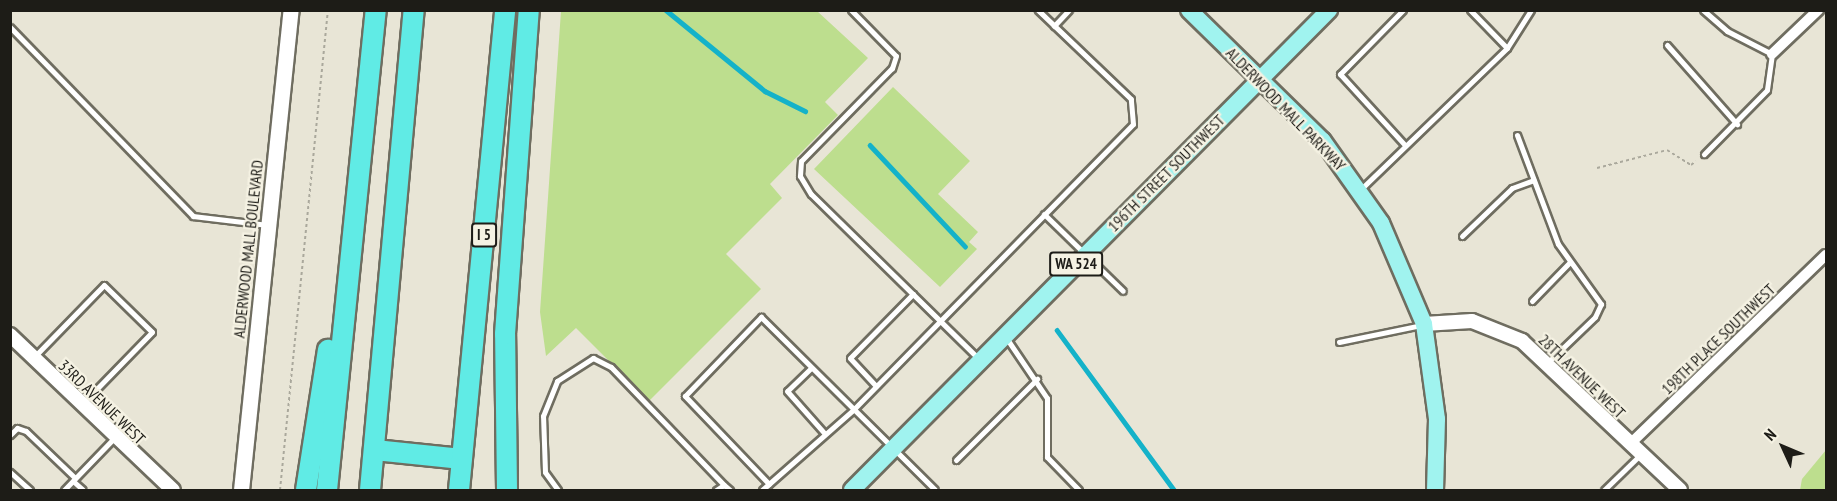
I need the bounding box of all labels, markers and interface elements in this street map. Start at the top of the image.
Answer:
street label: ALDERWOOD MALL PARKWAY [1222,43,1350,175]
street label: 196TH STREET SOUTHWEST [1103,110,1229,236]
street label: ALDERWOOD MALL BOULEVARD [229,159,267,339]
road number: I 5 [470,223,498,247]
road number: WA 524 [1048,252,1104,276]
street label: 198TH PLACE SOUTHWEST [1657,280,1779,398]
street label: 28TH AVENUE WEST [1534,330,1630,422]
street label: 33RD AVENUE WEST [54,356,150,448]
north arrow [1753,417,1813,477]
text: N [1760,424,1780,445]

